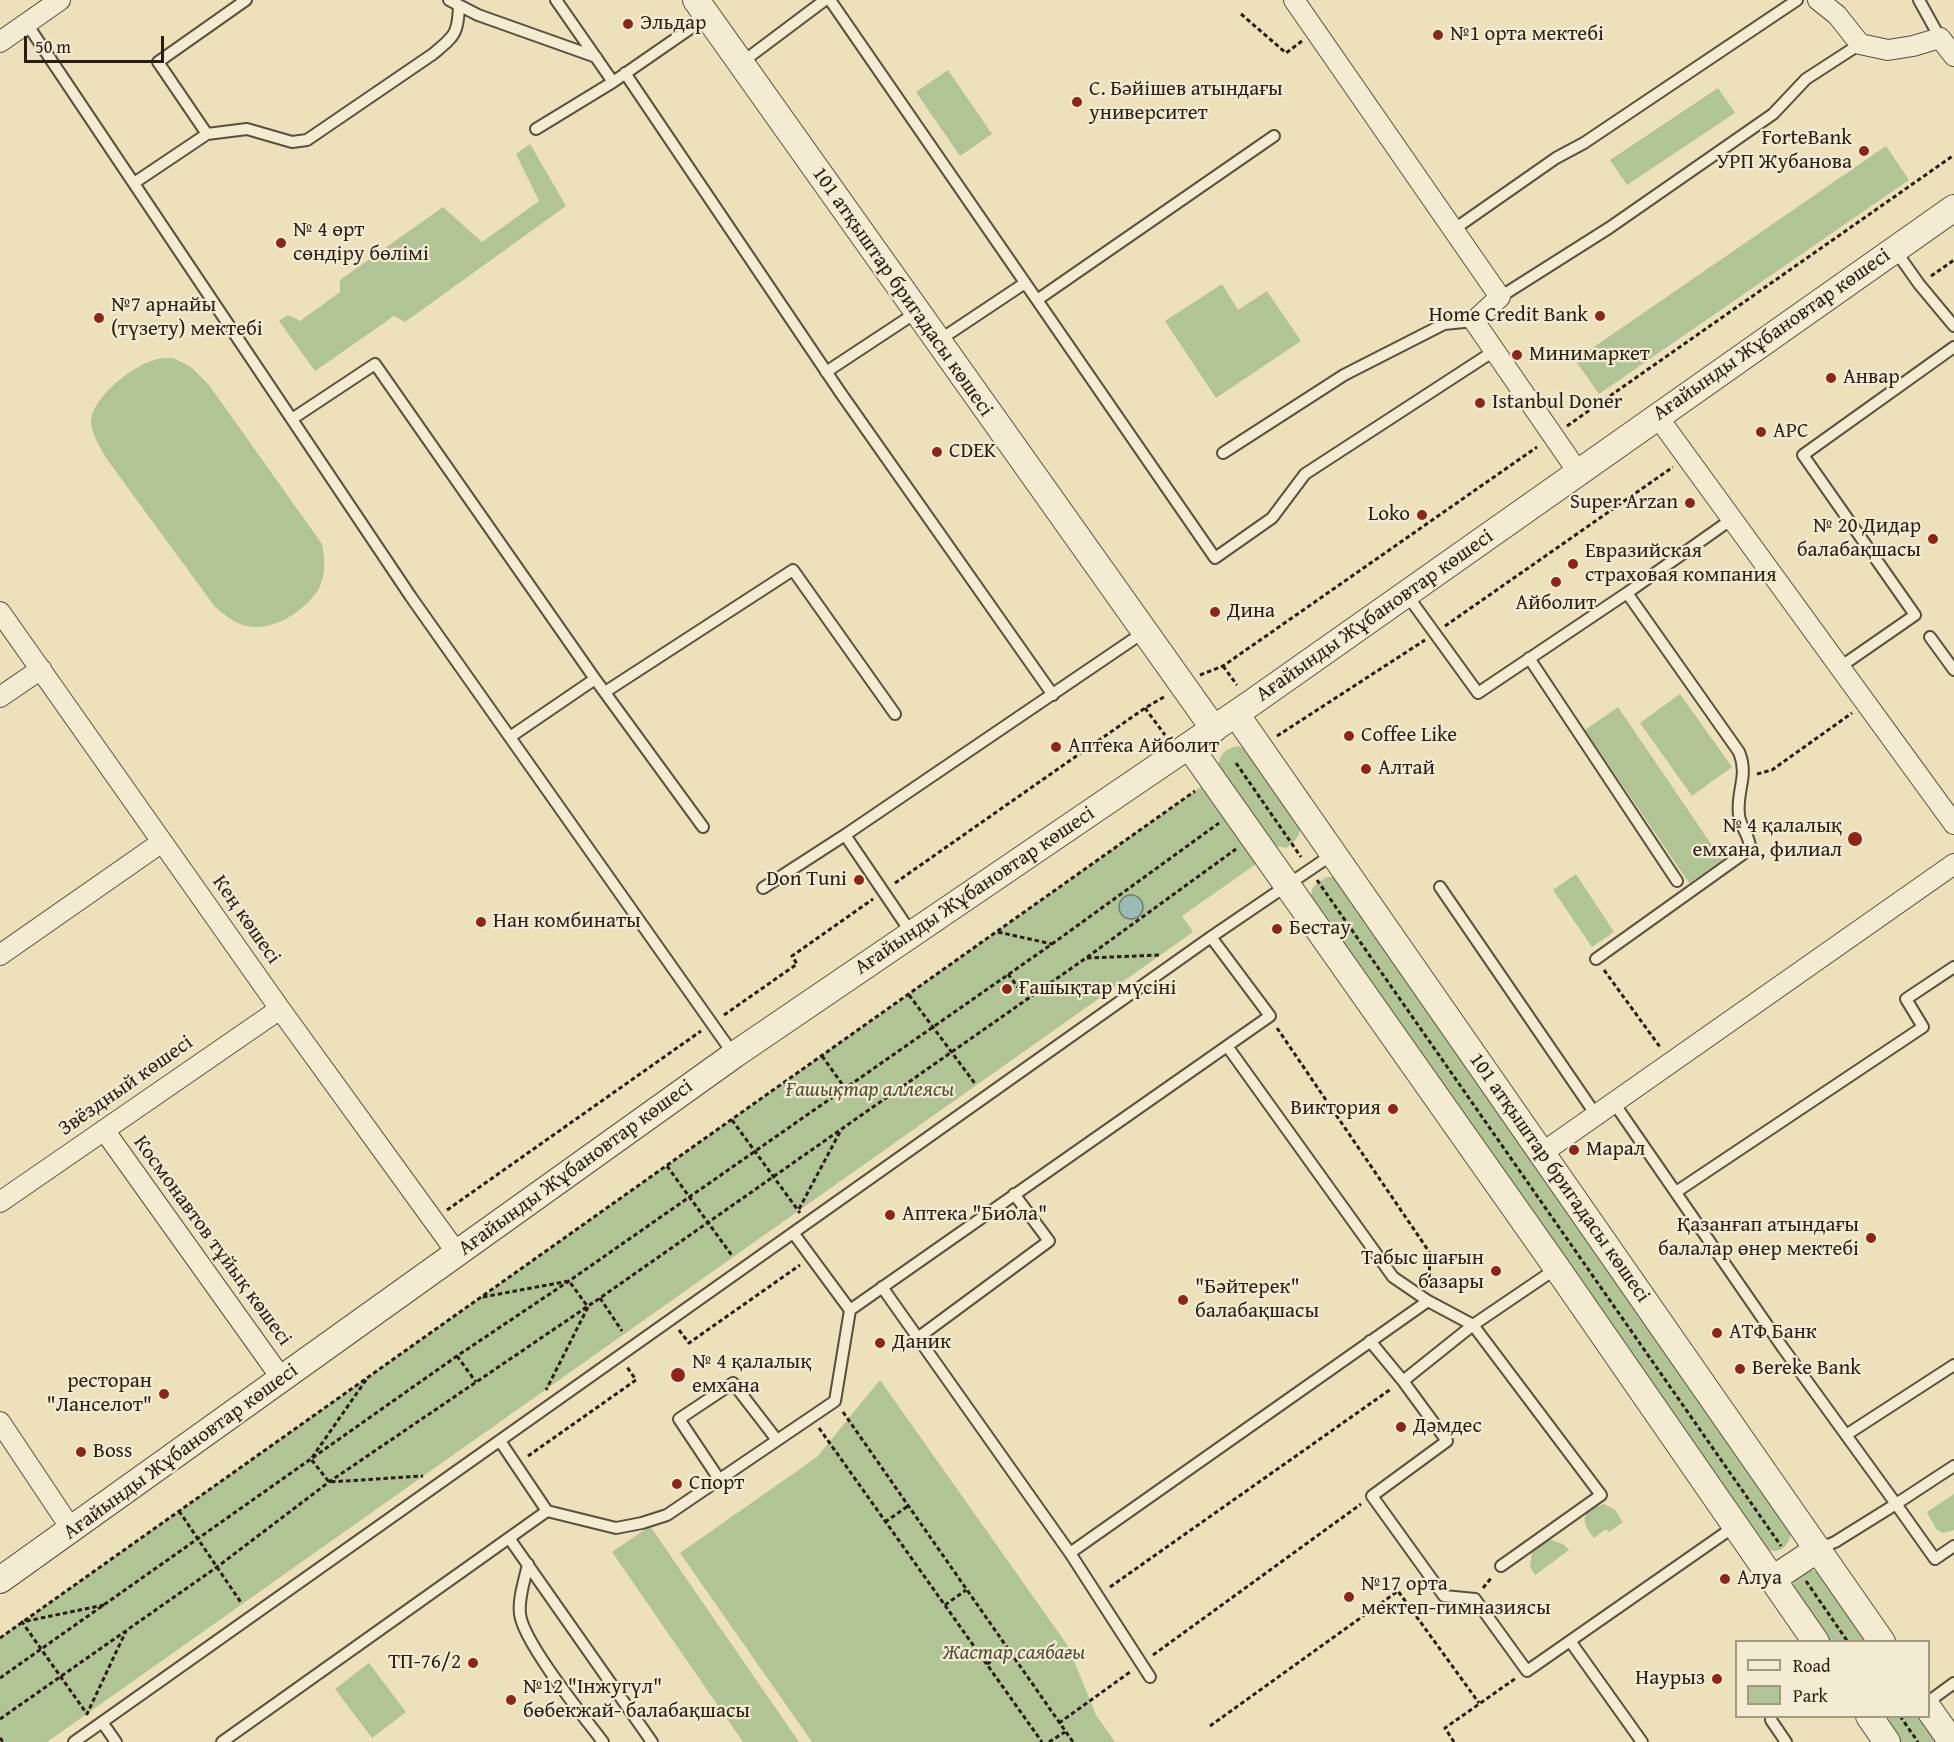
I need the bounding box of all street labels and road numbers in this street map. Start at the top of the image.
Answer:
street label: 101 атқыштар бригадасы көшесі [806,162,998,422]
street label: Ағайынды Жұбановтар көшесі [1648,243,1896,427]
street label: Ағайынды Жұбановтар көшесі [1251,524,1499,708]
street label: Ағайынды Жұбановтар көшесі [850,801,1100,981]
street label: Кең көшесі [206,871,286,969]
street label: Звёздный көшесі [54,1030,198,1142]
street label: 101 атқыштар бригадасы көшесі [1463,1048,1655,1308]
street label: Ағайынды Жұбановтар көшесі [454,1074,698,1262]
street label: Космонавтов тұйық көшесі [127,1131,297,1351]
street label: Ағайынды Жұбановтар көшесі [59,1358,303,1546]

